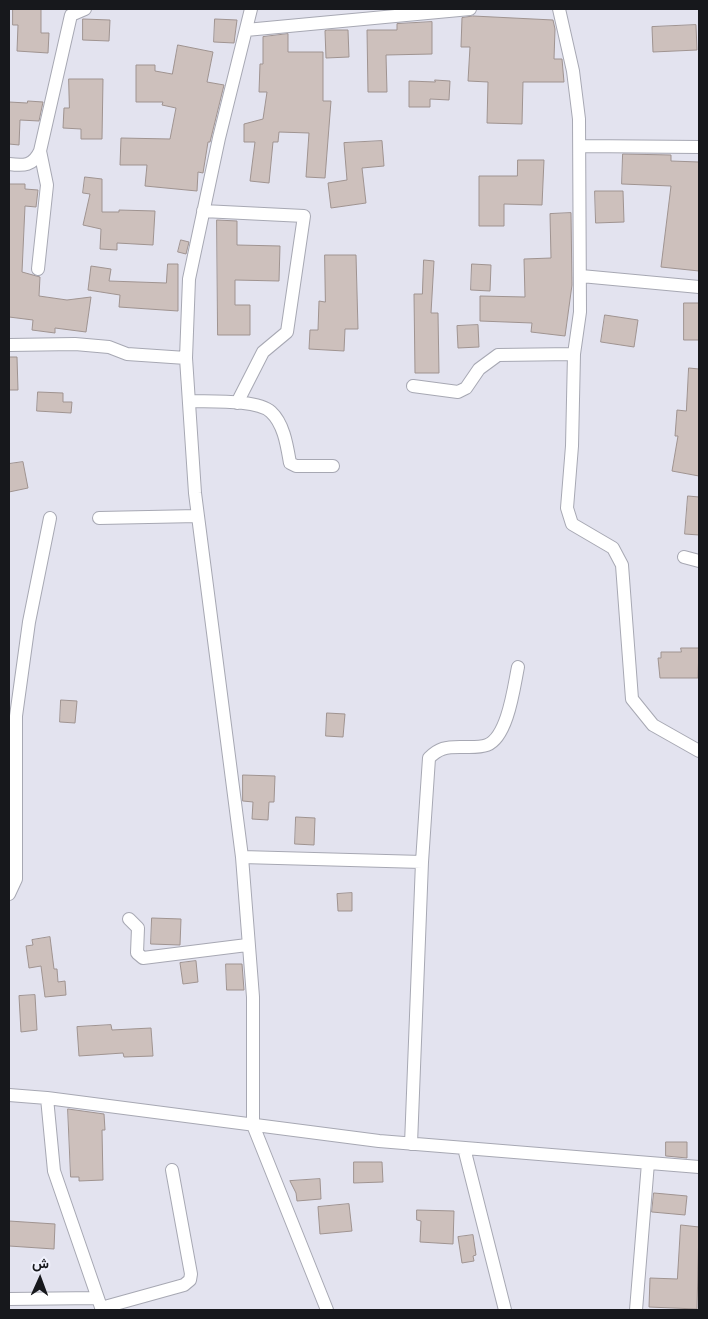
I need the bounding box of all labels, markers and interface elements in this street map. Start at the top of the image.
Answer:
north arrow [15,1254,65,1304]
text: ش [32,1255,49,1272]

